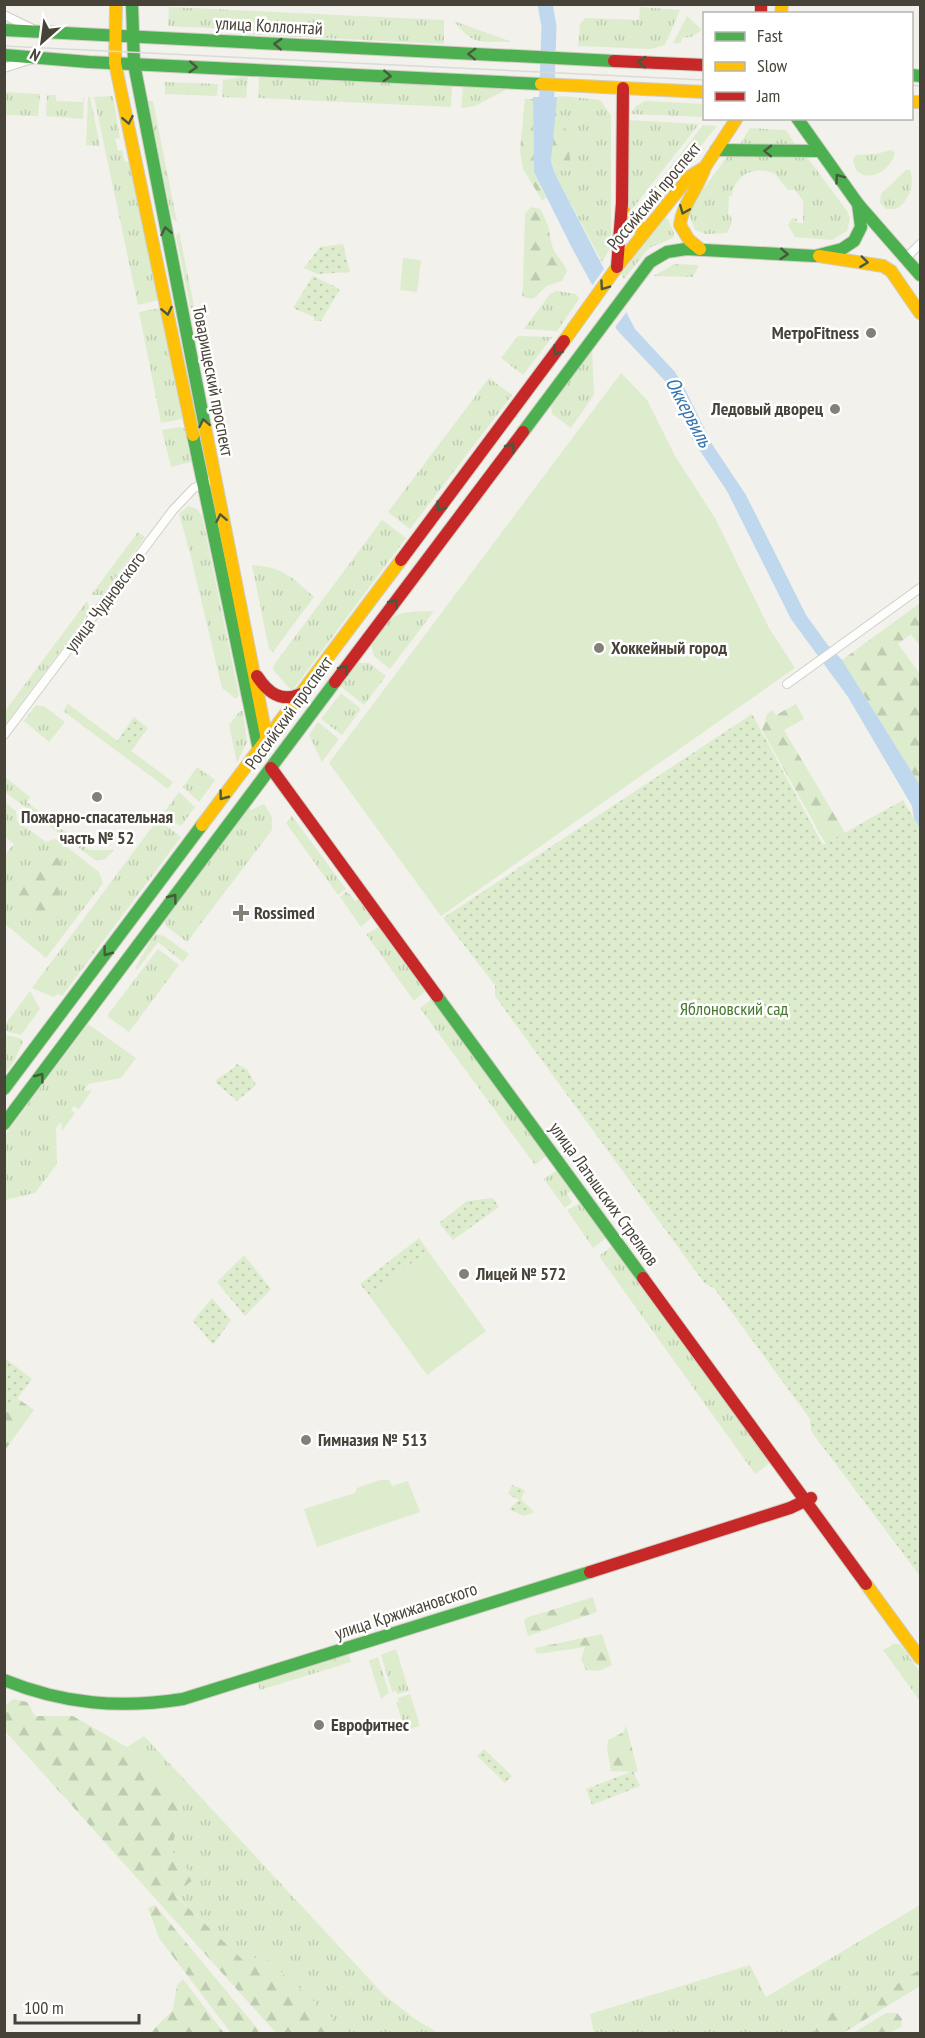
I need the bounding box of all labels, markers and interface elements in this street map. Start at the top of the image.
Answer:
street label: улица Коллонтай [215,11,323,40]
north arrow [12,12,72,72]
legend [703,12,913,120]
text: Fast [757,24,783,47]
one-way arrow [273,38,282,51]
text: N [26,44,43,66]
one-way arrow [468,47,477,60]
text: Slow [757,54,788,77]
one-way arrow [637,55,646,68]
one-way arrow [188,61,197,74]
one-way arrow [383,70,392,83]
text: Jam [756,84,780,107]
one-way arrow [121,115,134,125]
street label: Российский проспект [602,137,706,255]
one-way arrow [764,145,773,157]
one-way arrow [835,173,846,184]
one-way arrow [679,204,692,214]
one-way arrow [160,227,173,237]
one-way arrow [780,247,789,260]
one-way arrow [860,255,869,268]
one-way arrow [600,279,611,290]
street label: Товарищеский проспект [188,304,239,458]
one-way arrow [160,306,173,316]
place label: МетроFitness [772,321,859,344]
marker: МетроFitness [864,326,878,340]
one-way arrow [553,345,564,356]
water label: Оккервиль [660,372,719,453]
place label: Ледовый дворец [710,397,824,420]
marker: Ледовый дворец [828,402,842,416]
one-way arrow [198,418,211,428]
one-way arrow [504,443,515,454]
one-way arrow [437,501,448,512]
one-way arrow [215,513,228,523]
street label: улица Чудновского [59,546,150,657]
one-way arrow [387,599,398,610]
place label: Хоккейный город [611,636,728,659]
marker: Хоккейный город [592,641,606,655]
street label: Российский проспект [240,651,338,774]
one-way arrow [336,665,347,676]
one-way arrow [219,789,230,800]
marker: Пожарно-спасательная часть № 52 [90,790,104,804]
place label: Пожарно-спасательная часть № 52 [21,805,173,849]
one-way arrow [166,894,177,905]
place label: Rossimed [254,901,315,924]
marker: Rossimed [232,904,250,922]
one-way arrow [103,946,114,957]
park label: Яблоновский сад [680,997,788,1020]
one-way arrow [32,1073,43,1084]
street label: улица Латышских Стрелков [544,1117,664,1270]
place label: Лицей № 572 [475,1262,566,1285]
marker: Лицей № 572 [457,1267,471,1281]
place label: Гимназия № 513 [318,1428,427,1451]
marker: Гимназия № 513 [299,1433,313,1447]
street label: улица Кржижановского [332,1577,480,1644]
place label: Еврофитнес [331,1713,410,1736]
marker: Еврофитнес [312,1718,326,1732]
scale bar [15,1987,140,2025]
text: 100 m [24,1996,64,2019]

